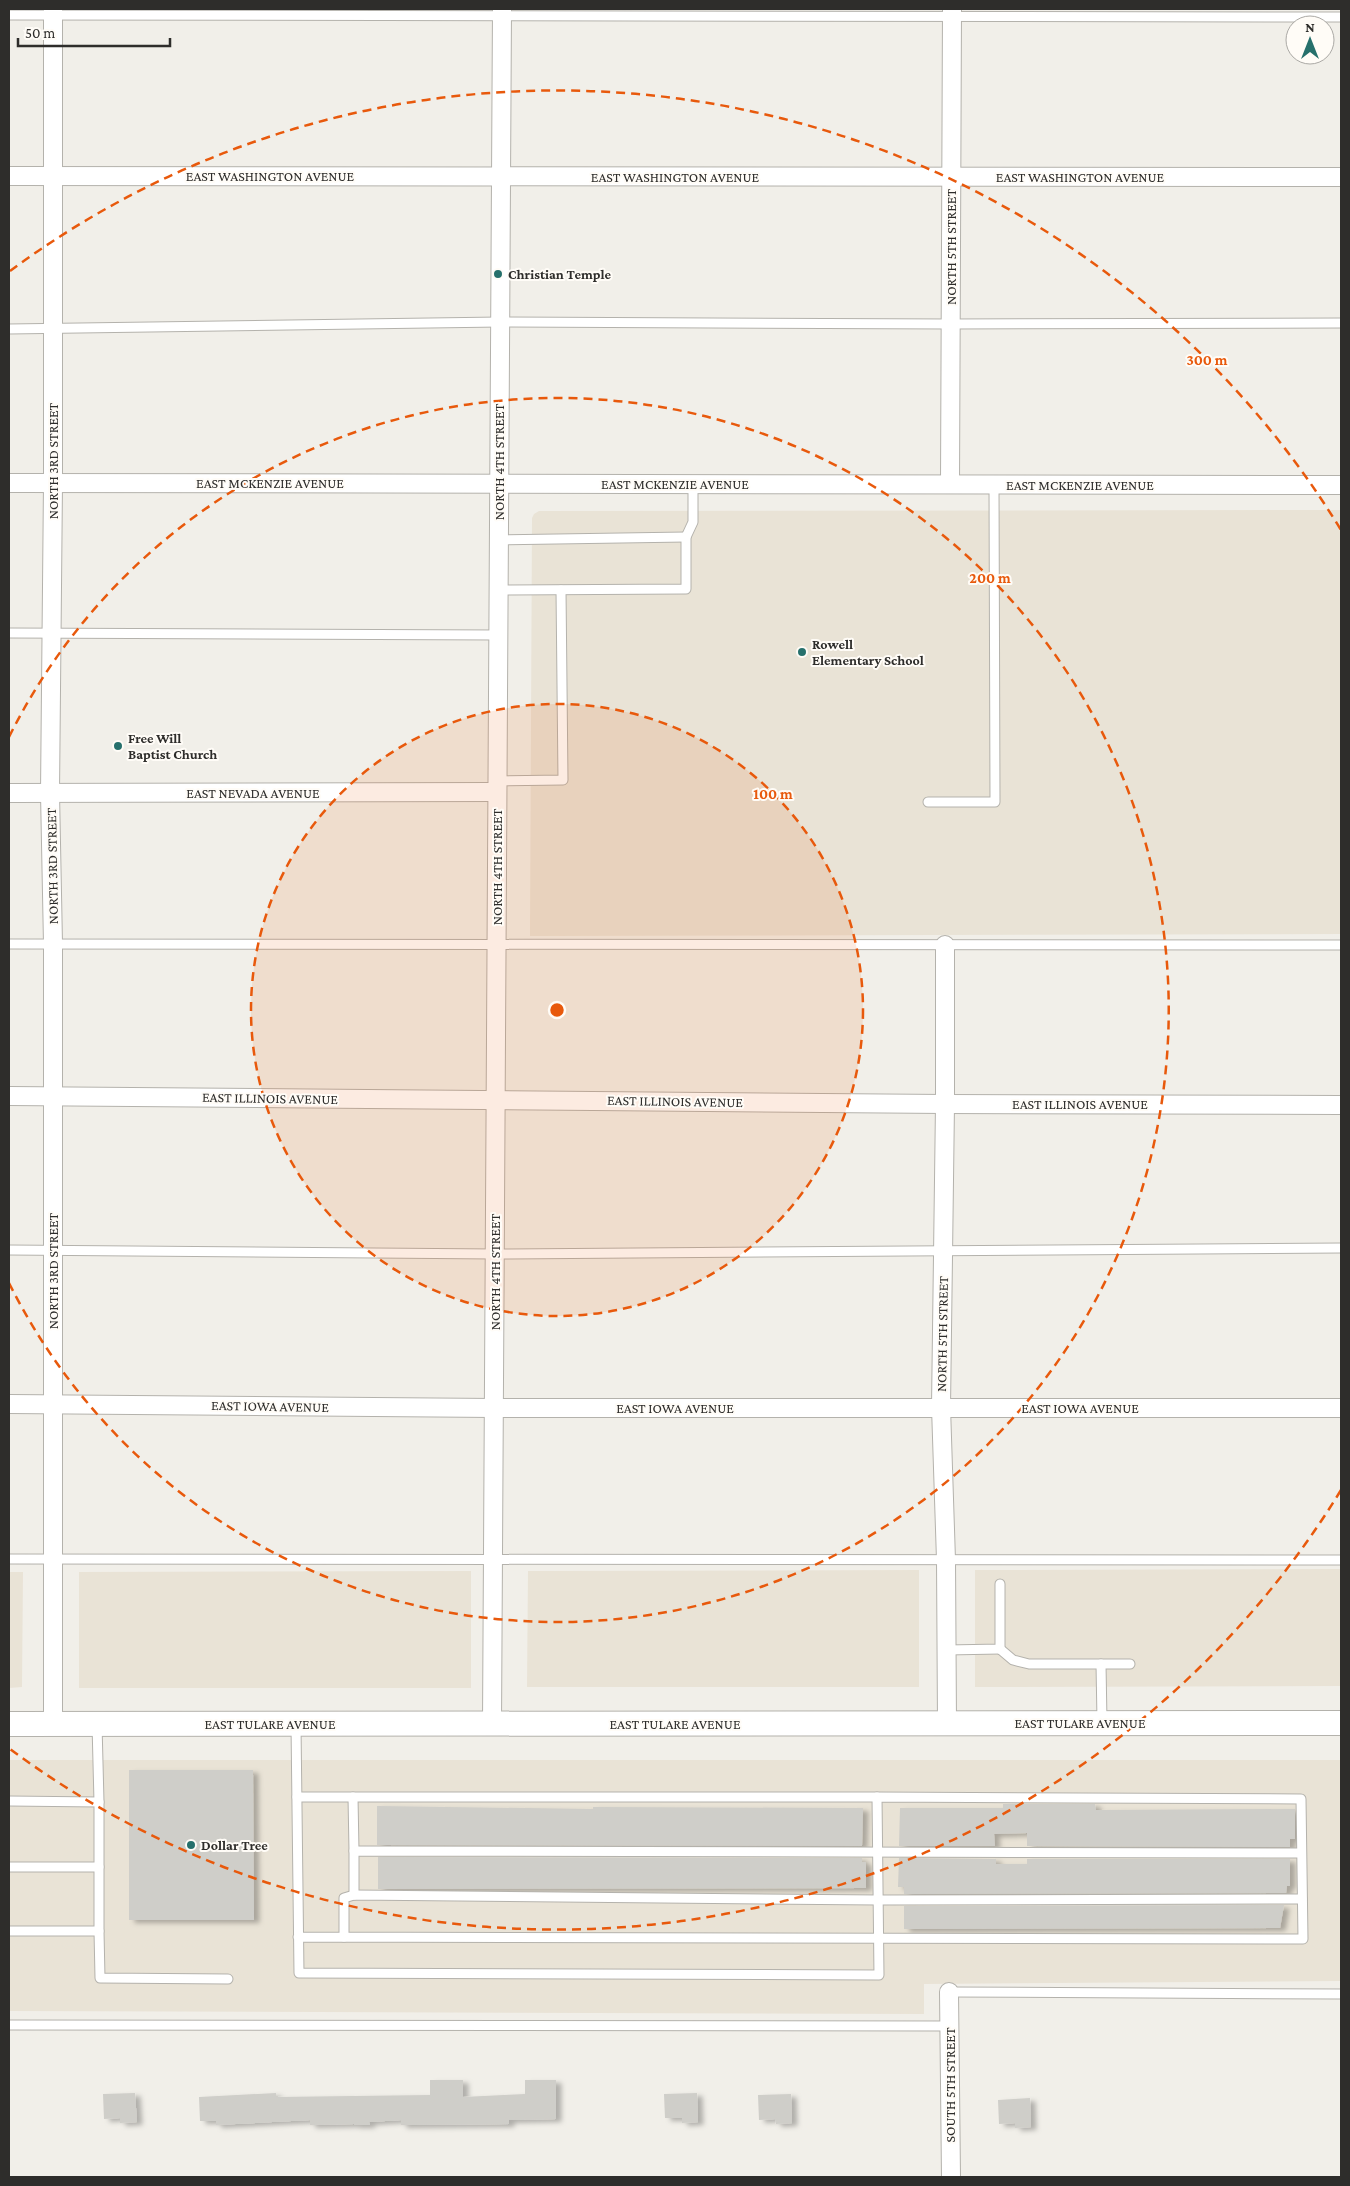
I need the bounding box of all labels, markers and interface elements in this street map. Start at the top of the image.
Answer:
scale bar [18,15,170,47]
north arrow [1285,15,1335,65]
text: N [1305,19,1315,35]
text: 50 m [25,25,55,41]
street label: EAST WASHINGTON AVENUE [186,168,355,184]
street label: EAST WASHINGTON AVENUE [591,169,760,185]
street label: EAST WASHINGTON AVENUE [996,169,1165,185]
street label: NORTH 5TH STREET [943,189,959,305]
place label: Christian Temple [508,266,612,282]
marker: Christian Temple [492,268,504,280]
text: 300 m [1186,352,1228,368]
street label: NORTH 3RD STREET [45,402,61,519]
street label: NORTH 4TH STREET [491,403,507,520]
street label: EAST MCKENZIE AVENUE [196,475,344,491]
street label: EAST MCKENZIE AVENUE [601,476,749,492]
street label: EAST MCKENZIE AVENUE [1006,477,1154,493]
text: 200 m [969,570,1011,586]
place label: Rowell Elementary School [812,636,924,668]
marker: Rowell Elementary School [796,646,808,658]
place label: Free Will Baptist Church [128,730,217,762]
marker: Free Will Baptist Church [112,740,124,752]
street label: EAST NEVADA AVENUE [186,785,320,801]
text: 100 m [753,786,793,802]
street label: NORTH 3RD STREET [43,807,61,924]
street label: NORTH 4TH STREET [489,808,505,925]
centre of rings [548,1001,566,1019]
street label: EAST ILLINOIS AVENUE [202,1089,338,1107]
street label: EAST ILLINOIS AVENUE [607,1092,743,1110]
street label: EAST ILLINOIS AVENUE [1012,1096,1148,1112]
street label: NORTH 3RD STREET [45,1212,61,1329]
street label: NORTH 4TH STREET [487,1213,503,1330]
street label: NORTH 5TH STREET [933,1275,951,1392]
street label: EAST IOWA AVENUE [211,1397,329,1415]
street label: EAST IOWA AVENUE [616,1400,734,1416]
street label: EAST IOWA AVENUE [1021,1400,1139,1416]
street label: EAST TULARE AVENUE [1014,1715,1146,1731]
street label: EAST TULARE AVENUE [204,1716,336,1732]
street label: EAST TULARE AVENUE [609,1716,741,1732]
place label: Dollar Tree [201,1837,268,1853]
marker: Dollar Tree [185,1839,197,1851]
street label: SOUTH 5TH STREET [942,2027,958,2143]

